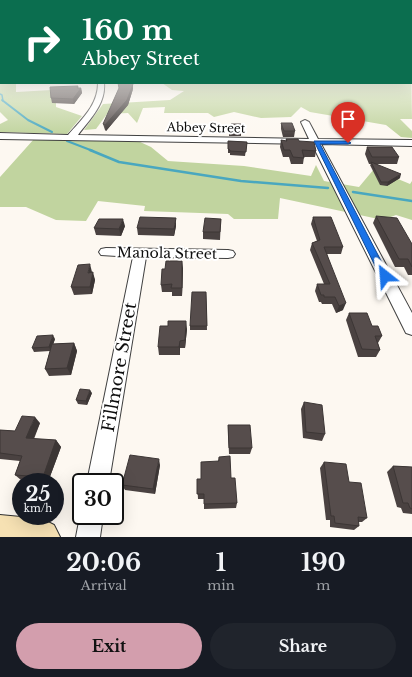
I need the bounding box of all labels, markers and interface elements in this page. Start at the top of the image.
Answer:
text: 160 m [82,13,173,48]
icon: right [16,16,68,68]
text: Abbey Street [82,48,200,70]
pin [331,102,365,143]
icon: arrive [337,108,359,130]
street label: Abbey Street [166,119,246,136]
street label: Manola Street [117,243,218,263]
position arrow [364,255,406,297]
street label: Fillmore Street [98,300,141,434]
speed limit sign: 30 [72,473,124,525]
text: 25 [26,482,50,506]
text: km/h [24,502,52,515]
text: 20:06 [66,548,141,577]
text: 1 [216,548,226,577]
text: 190 [301,548,346,577]
text: Arrival [81,577,127,594]
text: min [207,577,235,594]
text: m [316,577,330,594]
button: Exit [16,623,202,669]
button: Share [210,623,396,669]

